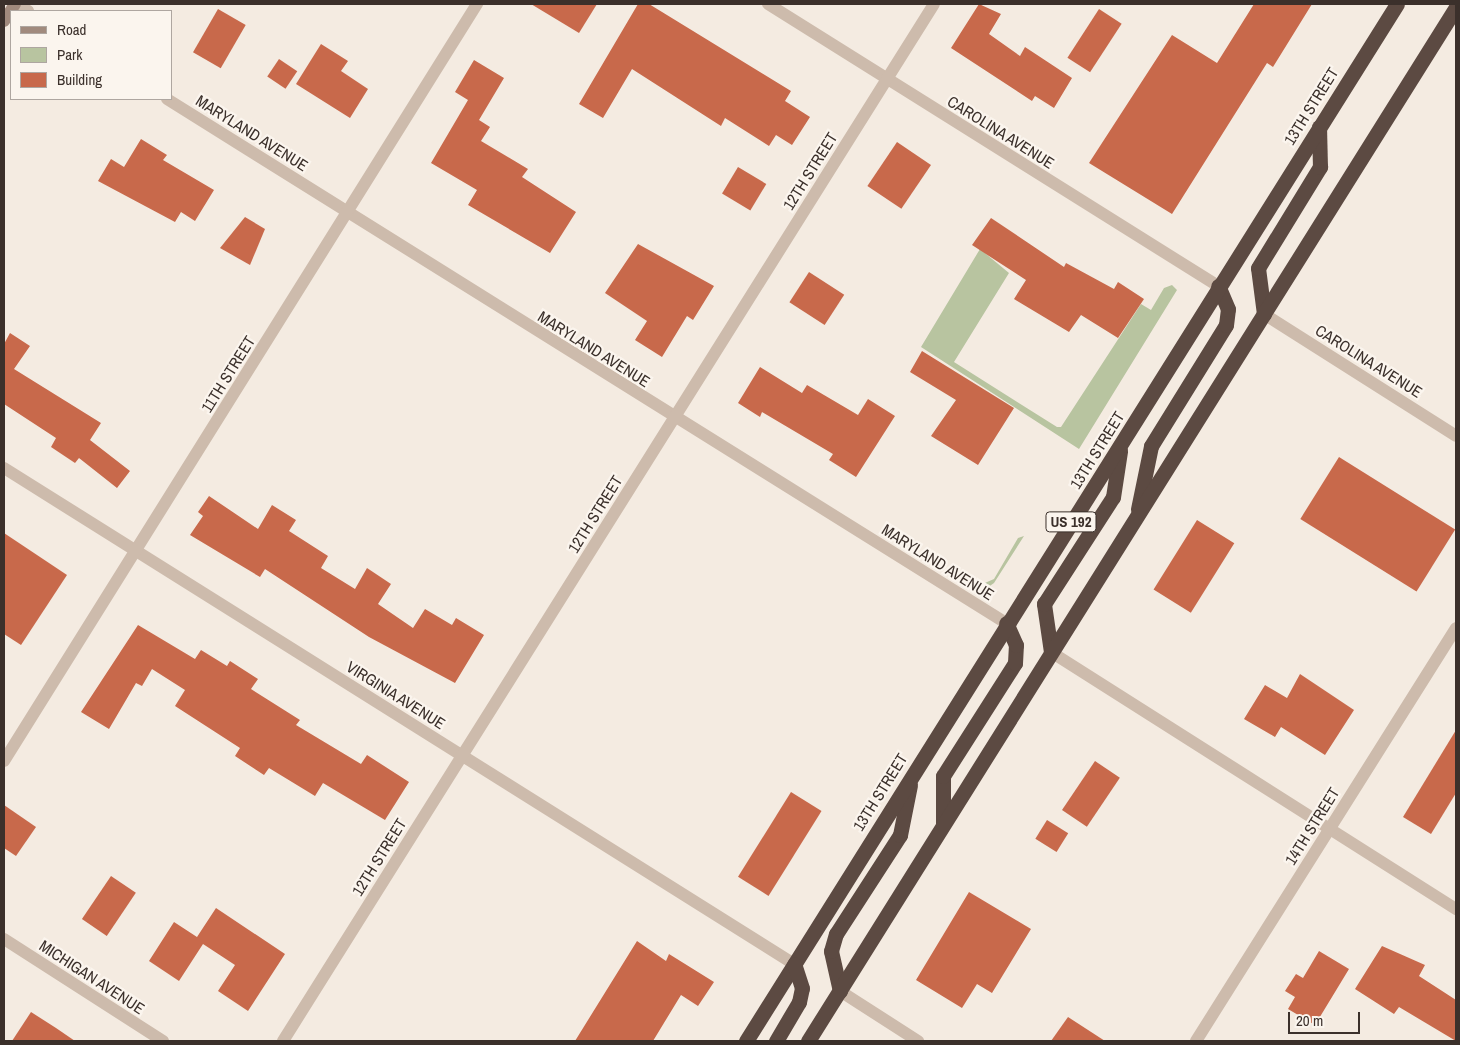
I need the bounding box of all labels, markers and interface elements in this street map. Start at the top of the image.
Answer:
legend [10,10,172,100]
text: Road [57,19,86,40]
text: Park [57,44,82,65]
street label: 13TH STREET [1280,64,1342,148]
text: Building [57,69,102,90]
street label: MARYLAND AVENUE [192,91,312,175]
street label: CAROLINA AVENUE [943,91,1059,173]
street label: 12TH STREET [779,129,841,213]
street label: MARYLAND AVENUE [534,307,654,391]
street label: CAROLINA AVENUE [1311,320,1427,402]
street label: 11TH STREET [197,332,259,416]
street label: 13TH STREET [1066,408,1128,492]
street label: 12TH STREET [564,472,626,556]
road number: US 192 [1045,510,1097,534]
street label: MARYLAND AVENUE [878,520,998,604]
street label: VIRGINIA AVENUE [342,657,450,733]
street label: 13TH STREET [849,750,911,834]
street label: 14TH STREET [1281,784,1343,868]
street label: 12TH STREET [348,815,410,899]
street label: MICHIGAN AVENUE [36,936,148,1018]
scale bar [1290,1002,1362,1034]
text: 20 m [1296,1010,1323,1031]

